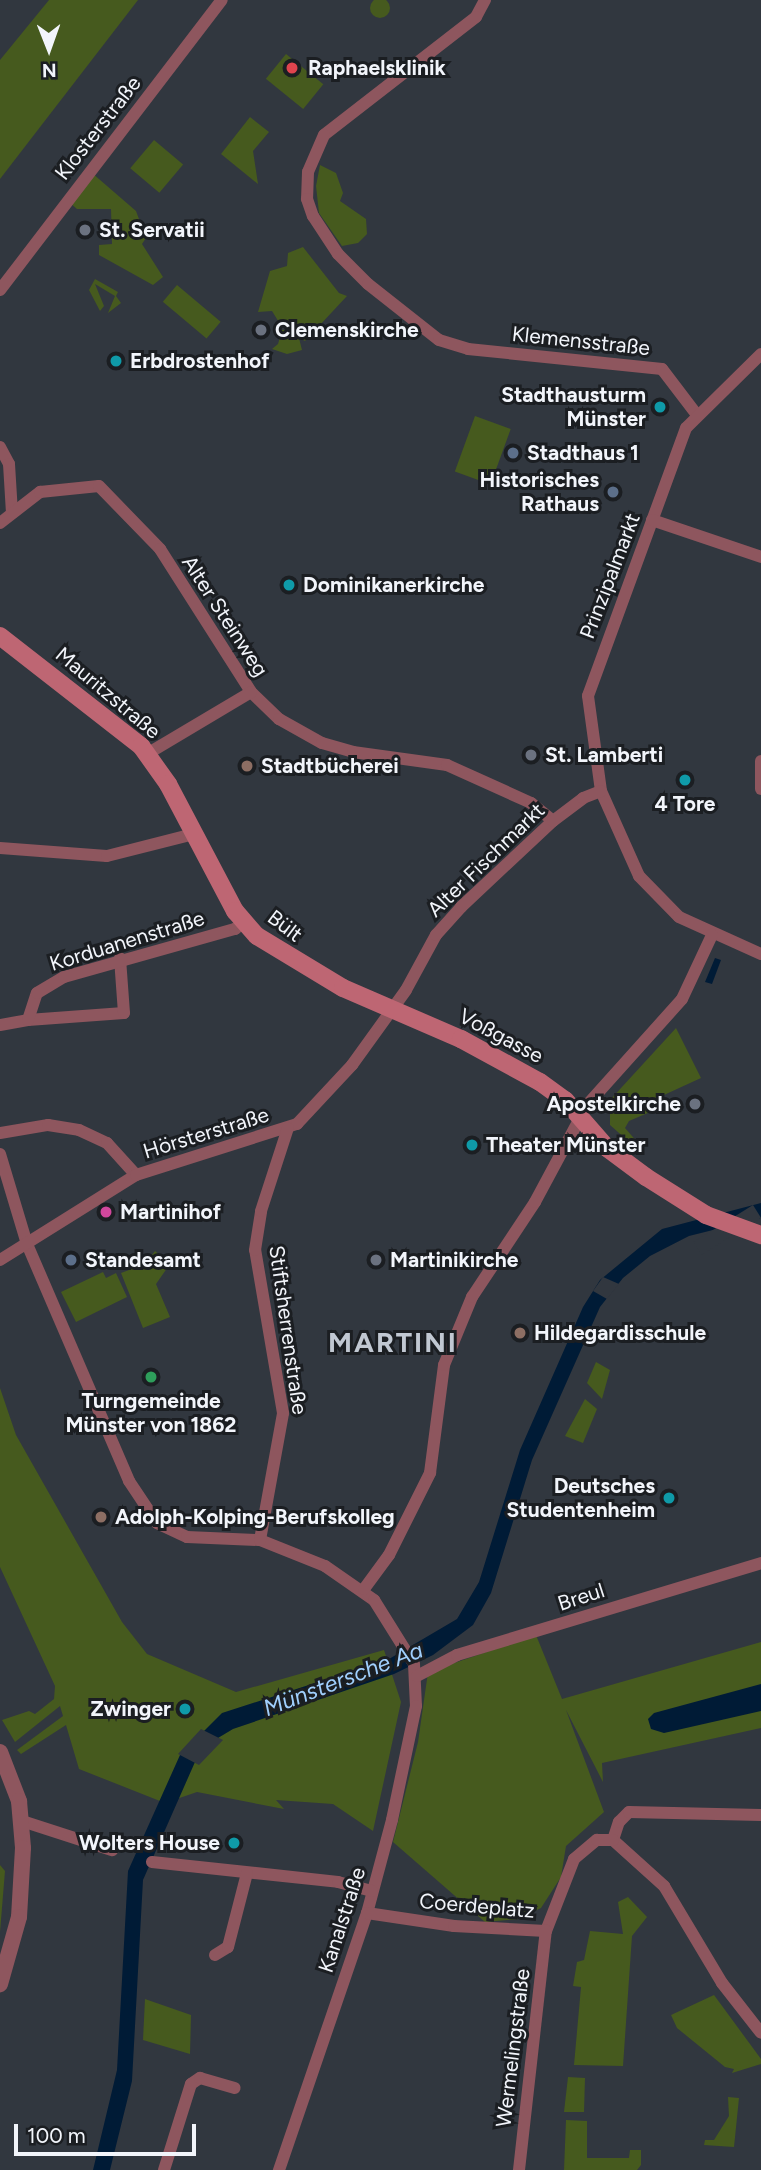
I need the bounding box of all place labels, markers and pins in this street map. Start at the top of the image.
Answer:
place label: Raphaelsklinik [308,55,446,81]
marker: Raphaelsklinik [282,58,302,78]
place label: St. Servatii [99,217,205,243]
marker: St. Servatii [77,222,93,238]
place label: Clemenskirche [275,317,419,343]
marker: Clemenskirche [253,322,269,338]
place label: Erbdrostenhof [130,348,270,374]
marker: Erbdrostenhof [108,353,124,369]
place label: Stadthausturm Münster [501,382,646,432]
marker: Stadthausturm Münster [652,399,668,415]
place label: Stadthaus 1 [527,440,639,466]
marker: Stadthaus 1 [505,445,521,461]
place label: Historisches Rathaus [479,467,599,517]
marker: Historisches Rathaus [605,484,621,500]
place label: Dominikanerkirche [303,572,484,598]
marker: Dominikanerkirche [281,577,297,593]
place label: St. Lamberti [545,742,663,768]
marker: St. Lamberti [523,747,539,763]
place label: Stadtbücherei [261,753,399,779]
marker: Stadtbücherei [239,758,255,774]
marker: 4 Tore [677,772,693,788]
place label: 4 Tore [655,791,715,817]
place label: Apostelkirche [547,1091,681,1117]
marker: Apostelkirche [687,1096,703,1112]
place label: Theater Münster [486,1132,645,1158]
marker: Theater Münster [464,1137,480,1153]
place label: Martinihof [120,1199,221,1225]
marker: Martinihof [98,1204,114,1220]
place label: Standesamt [85,1247,201,1273]
place label: Martinikirche [390,1247,518,1273]
marker: Standesamt [63,1252,79,1268]
marker: Martinikirche [368,1252,384,1268]
place label: Hildegardisschule [534,1320,706,1346]
marker: Hildegardisschule [512,1325,528,1341]
marker: Turngemeinde Münster von 1862 [143,1369,159,1385]
place label: Turngemeinde Münster von 1862 [65,1388,237,1438]
place label: Deutsches Studentenheim [507,1473,655,1523]
marker: Deutsches Studentenheim [661,1490,677,1506]
place label: Adolph-Kolping-Berufskolleg [115,1504,395,1530]
marker: Adolph-Kolping-Berufskolleg [93,1509,109,1525]
place label: Zwinger [91,1696,171,1722]
marker: Zwinger [177,1701,193,1717]
place label: Wolters House [79,1830,220,1856]
marker: Wolters House [226,1835,242,1851]

